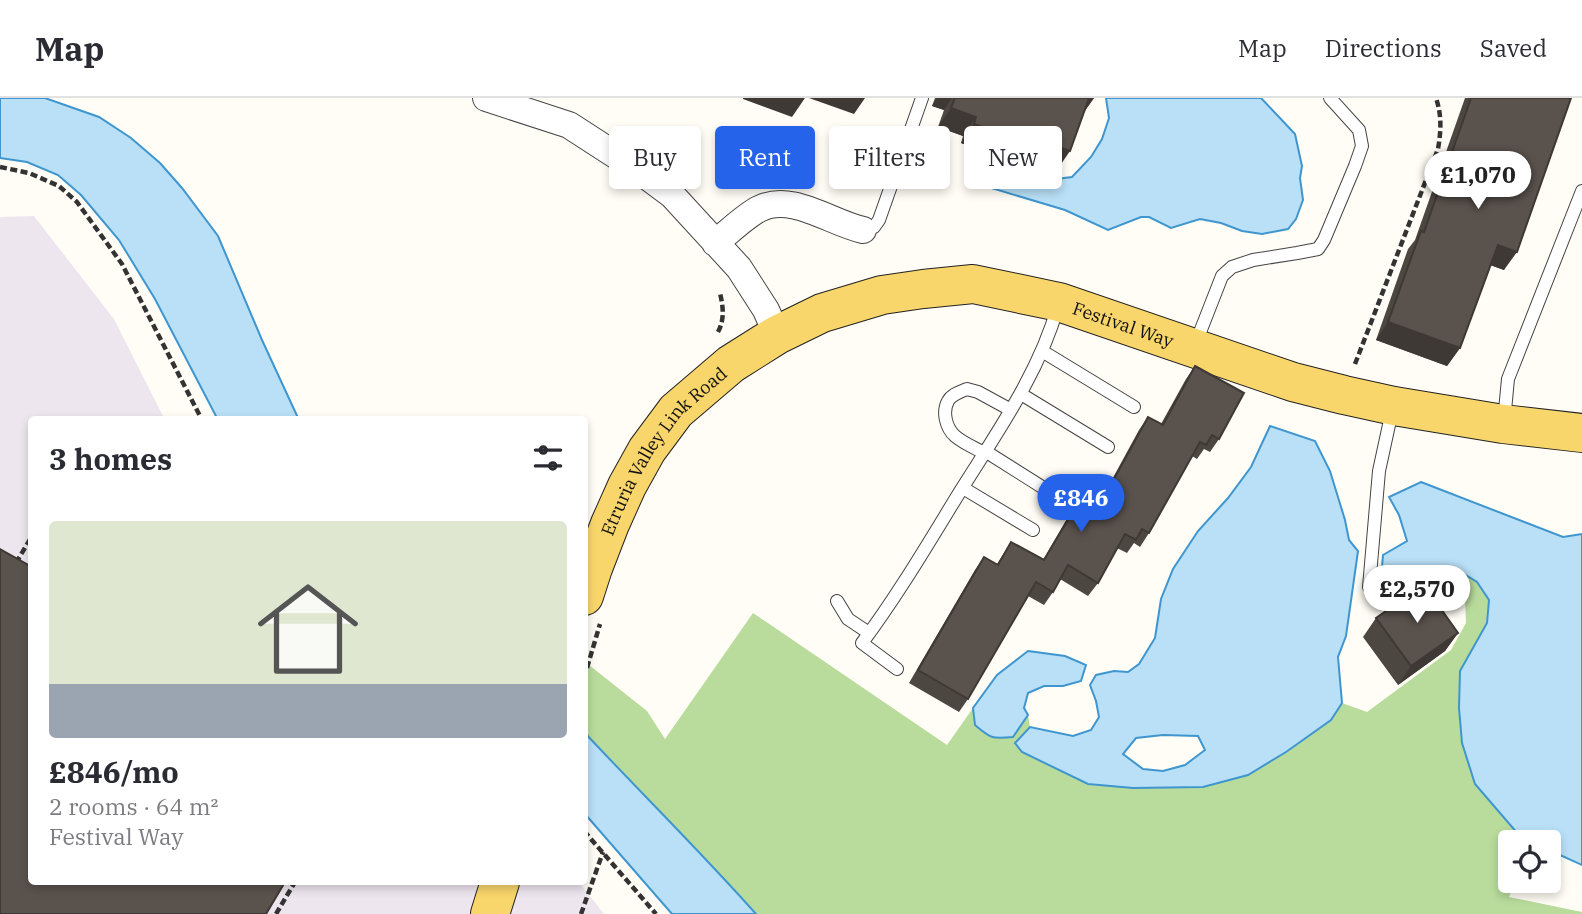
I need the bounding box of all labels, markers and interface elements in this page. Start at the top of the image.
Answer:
text: Map [35,27,104,70]
text: Map [1238,32,1287,64]
text: Directions [1325,32,1442,64]
text: Saved [1480,32,1547,64]
chip: Buy [609,126,701,189]
chip: Rent [715,126,815,189]
chip: Filters [829,126,950,189]
chip: New [964,126,1062,189]
pin: £1,070 [1421,152,1535,211]
text: £1,070 [1440,159,1516,189]
street label: Festival Way [1070,296,1177,352]
street label: Etruria Valley Link Road [595,361,731,539]
text: 3 homes [49,439,172,478]
icon: filters [529,439,567,477]
pin: £846 [1040,474,1122,534]
text: £846 [1053,482,1109,512]
icon: home [245,566,371,692]
pin: £2,570 [1360,566,1474,625]
text: £2,570 [1379,573,1455,603]
text: £846/mo [49,752,179,791]
text: 2 rooms · 64 m² [49,791,219,821]
text: Festival Way [49,821,184,851]
map controls [1498,830,1561,893]
button: locate [1498,830,1561,893]

